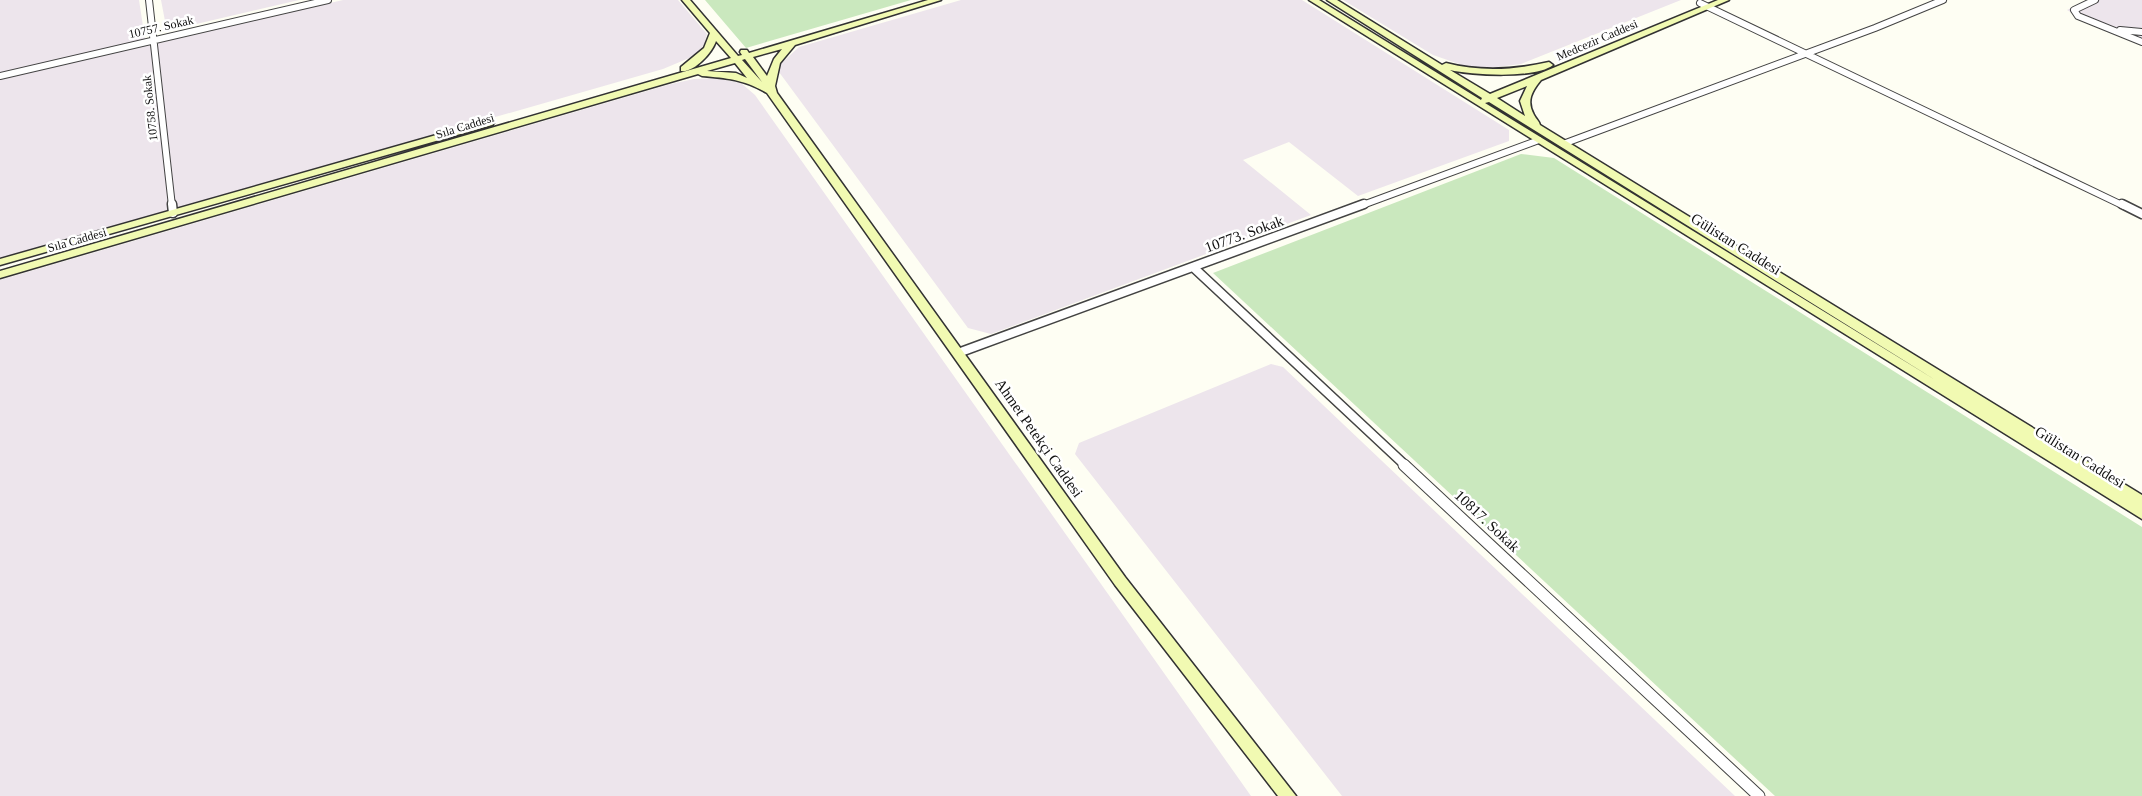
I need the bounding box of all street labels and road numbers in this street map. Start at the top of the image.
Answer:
street label: 10757. Sokak [127,13,195,41]
street label: Medcezir Caddesi [1554,16,1640,63]
street label: 10758. Sokak [140,74,160,142]
street label: Sıla Caddesi [434,110,497,142]
street label: Gülistan Caddesi [1688,210,1784,278]
street label: 10773. Sokak [1203,212,1286,256]
street label: Sıla Caddesi [46,225,109,255]
street label: Ahmet Petekçi Caddesi [992,376,1086,500]
street label: Gülistan Caddesi [2032,423,2128,491]
street label: 10817. Sokak [1451,487,1523,555]

